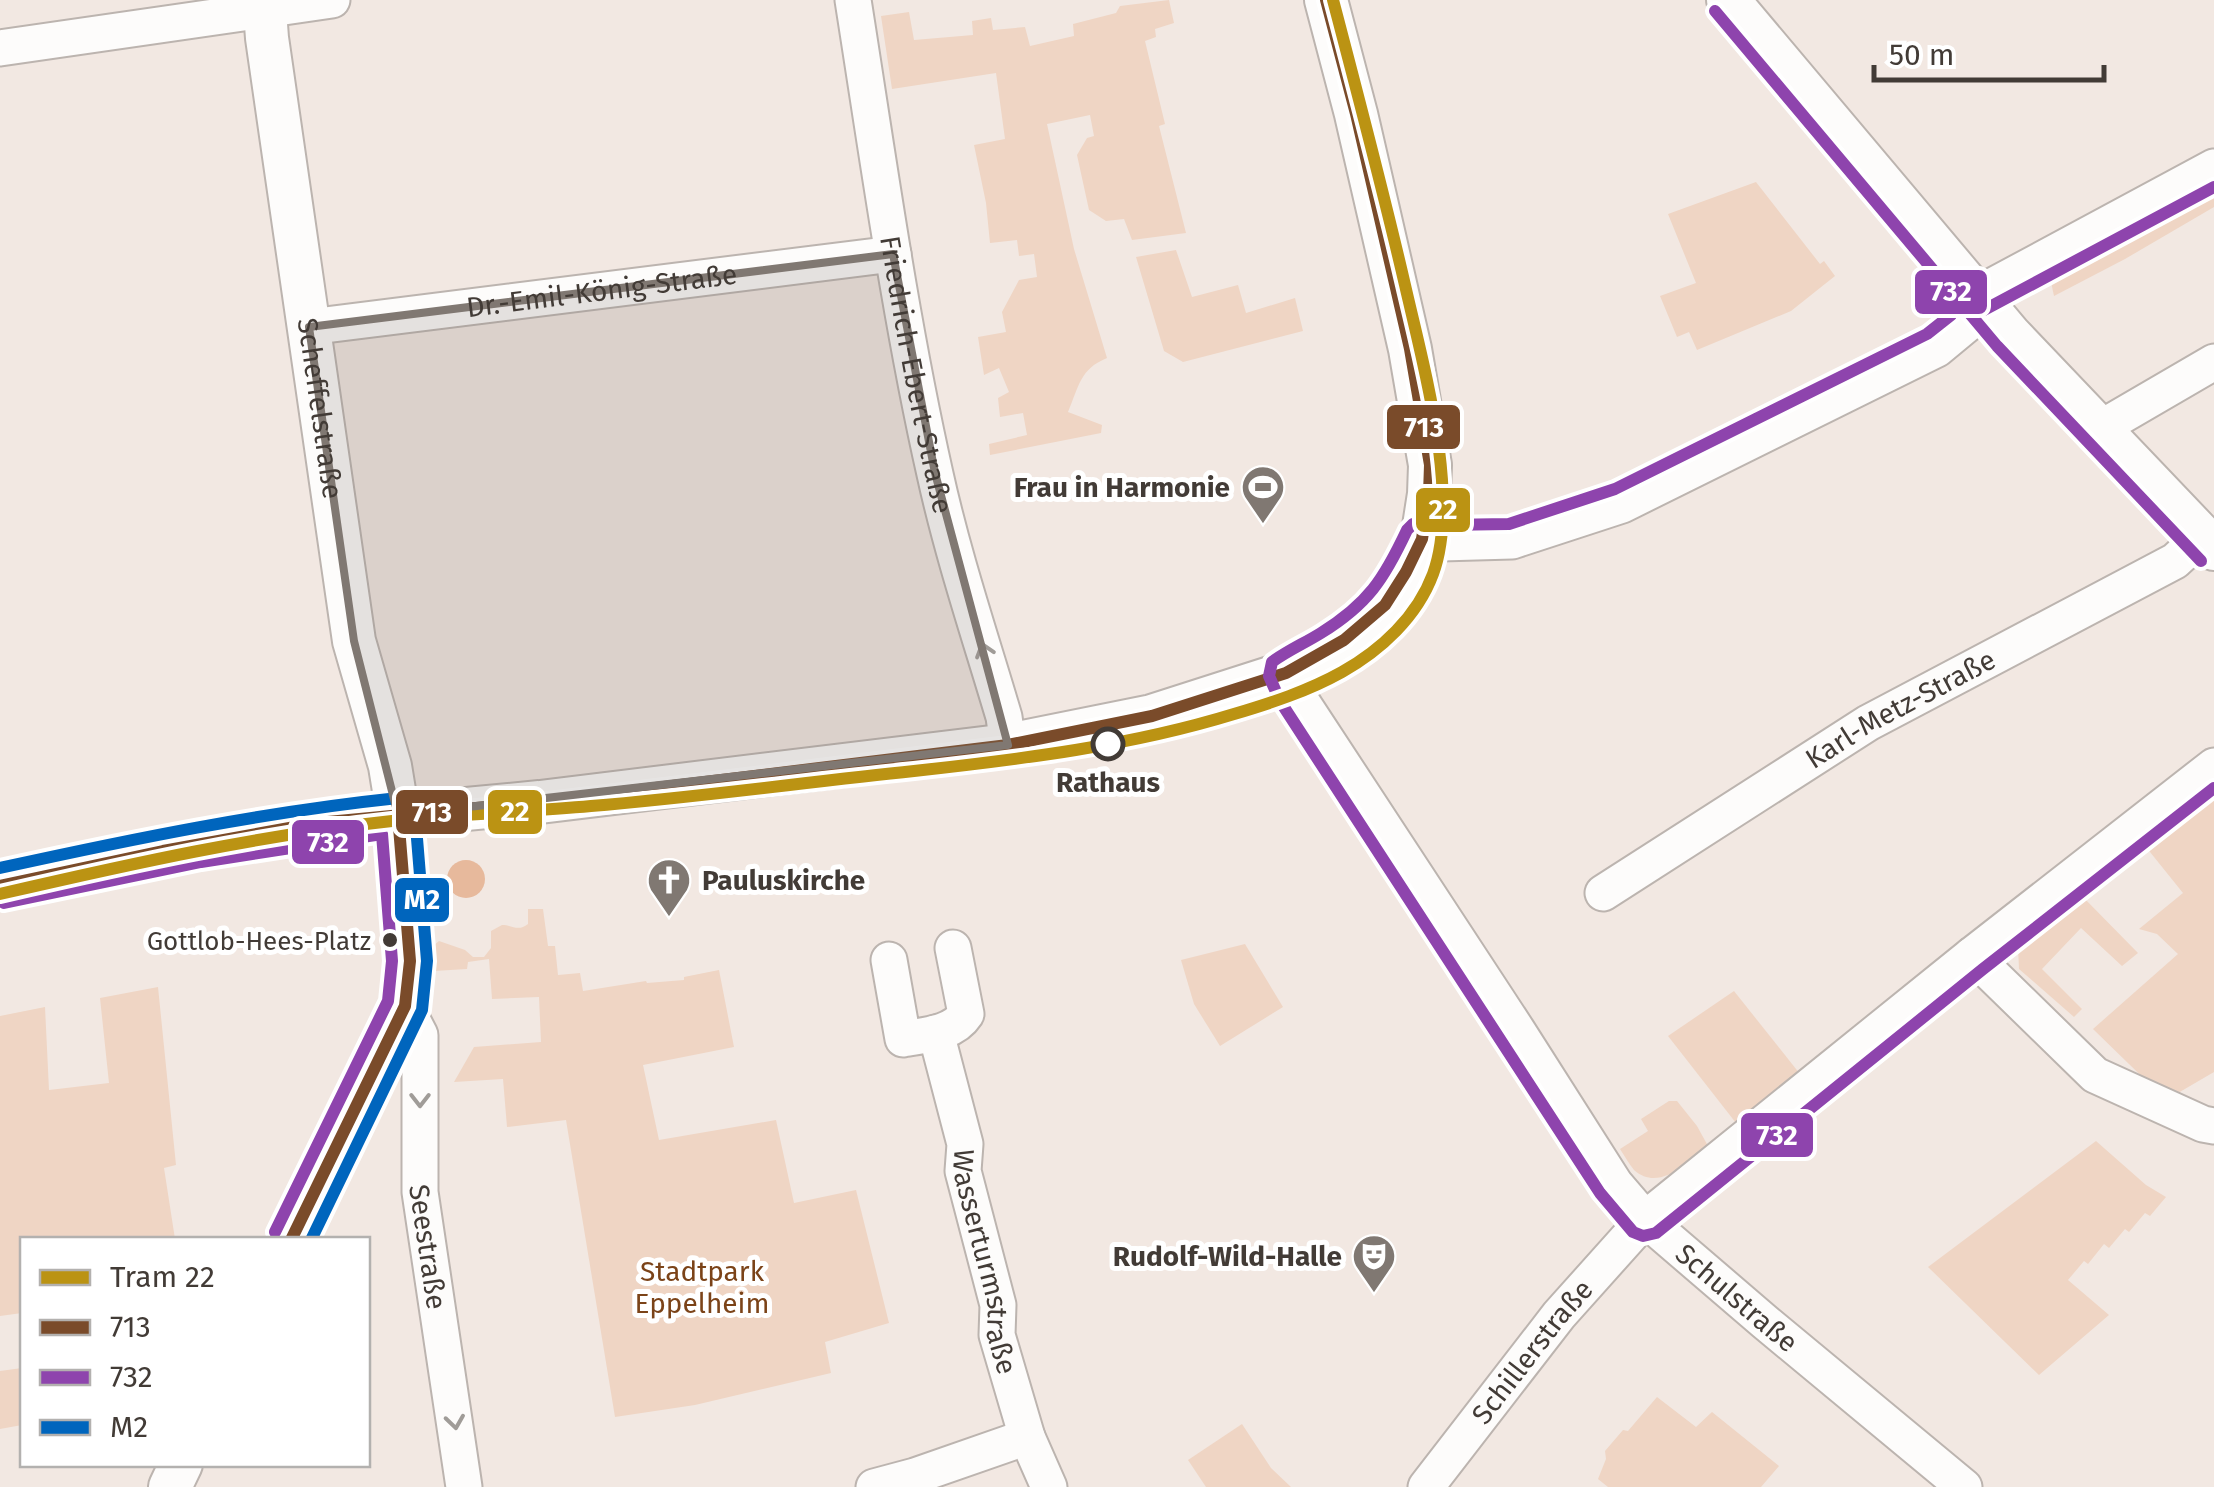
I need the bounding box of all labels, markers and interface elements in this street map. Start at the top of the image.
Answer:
scale bar [1874,20,2104,82]
text: 50 m [1889,37,1954,73]
street label: Friedrich-Ebert-Straße [873,233,960,517]
street label: Dr.-Emil-König-Straße [464,258,739,324]
line badge: 732 [1913,268,1989,316]
text: 732 [1930,275,1972,308]
street label: Scheffelstraße [291,316,349,501]
line badge: 713 [1385,403,1462,451]
text: 713 [1404,411,1444,444]
sports icon: Frau in Harmonie [1240,464,1286,525]
place label: Frau in Harmonie [1014,471,1230,504]
line badge: 22 [1414,486,1472,534]
text: 22 [1429,493,1457,526]
one-way arrow [975,643,996,660]
street label: Karl-Metz-Straße [1800,643,2001,776]
marker: Rathaus [1092,728,1124,760]
place label: Rathaus [1056,766,1160,799]
line badge: 713 [394,788,470,836]
line badge: 22 [486,788,544,836]
text: 22 [501,795,529,828]
text: 713 [412,796,452,829]
line badge: 732 [290,818,366,866]
text: 732 [307,826,349,859]
church icon: Pauluskirche [646,857,692,918]
place label: Pauluskirche [702,864,865,897]
line badge: M2 [393,876,451,924]
text: M2 [404,883,440,916]
place label: Gottlob-Hees-Platz [147,926,371,957]
marker: Gottlob-Hees-Platz [380,930,400,950]
one-way arrow [409,1092,431,1108]
line badge: 732 [1739,1111,1815,1159]
text: 732 [1756,1119,1798,1152]
street label: Wasserturmstraße [946,1148,1024,1378]
street label: Seestraße [402,1182,453,1312]
theatre icon: Rudolf-Wild-Halle [1351,1233,1397,1294]
legend [20,1237,370,1467]
street label: Schulstraße [1669,1237,1804,1359]
place label: Rudolf-Wild-Halle [1113,1240,1342,1273]
park label: Stadtpark Eppelheim [635,1255,770,1320]
text: Tram 22 [110,1259,215,1295]
street label: Schillerstraße [1465,1273,1600,1431]
text: 713 [110,1309,151,1345]
text: 732 [110,1359,153,1395]
text: M2 [110,1409,148,1445]
one-way arrow [443,1414,464,1431]

